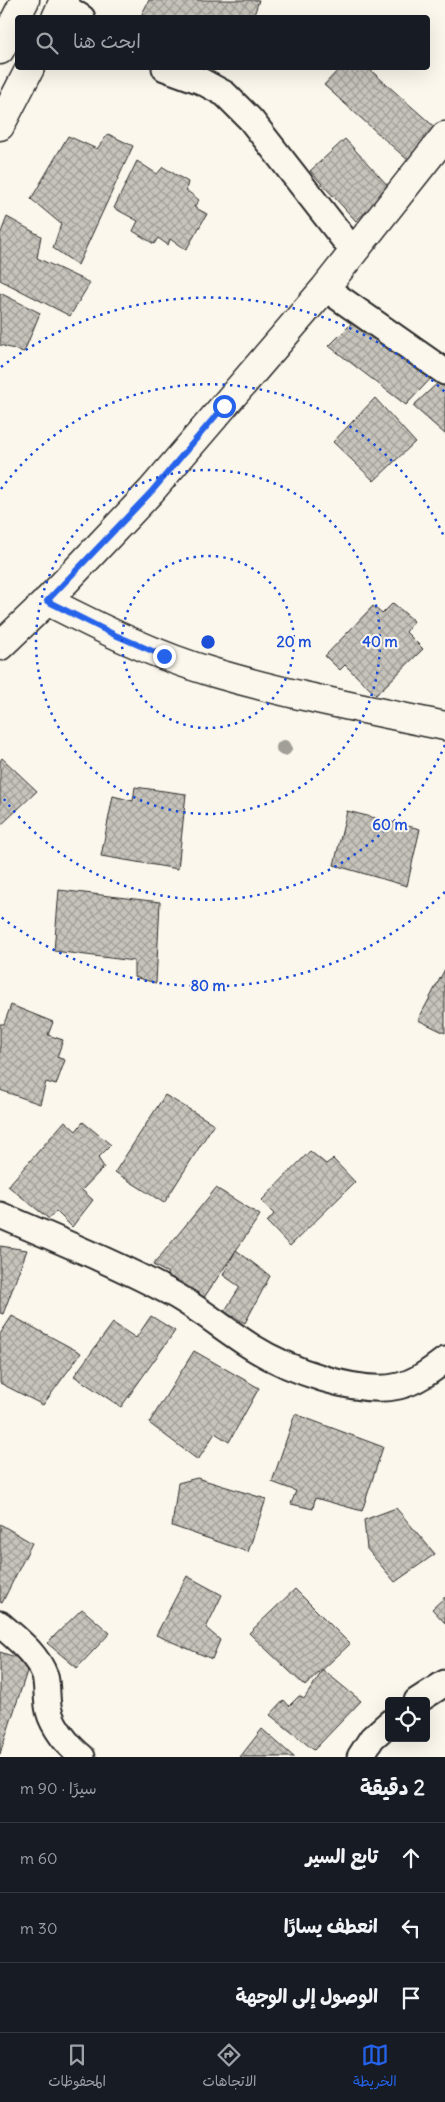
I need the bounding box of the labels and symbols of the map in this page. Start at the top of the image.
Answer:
route start [213,395,236,418]
text: 20 m [277,632,311,651]
text: 40 m [362,632,398,651]
centre of rings [199,633,217,651]
route end [153,645,176,668]
text: 60 m [372,815,408,834]
text: 80 m [190,976,226,995]

